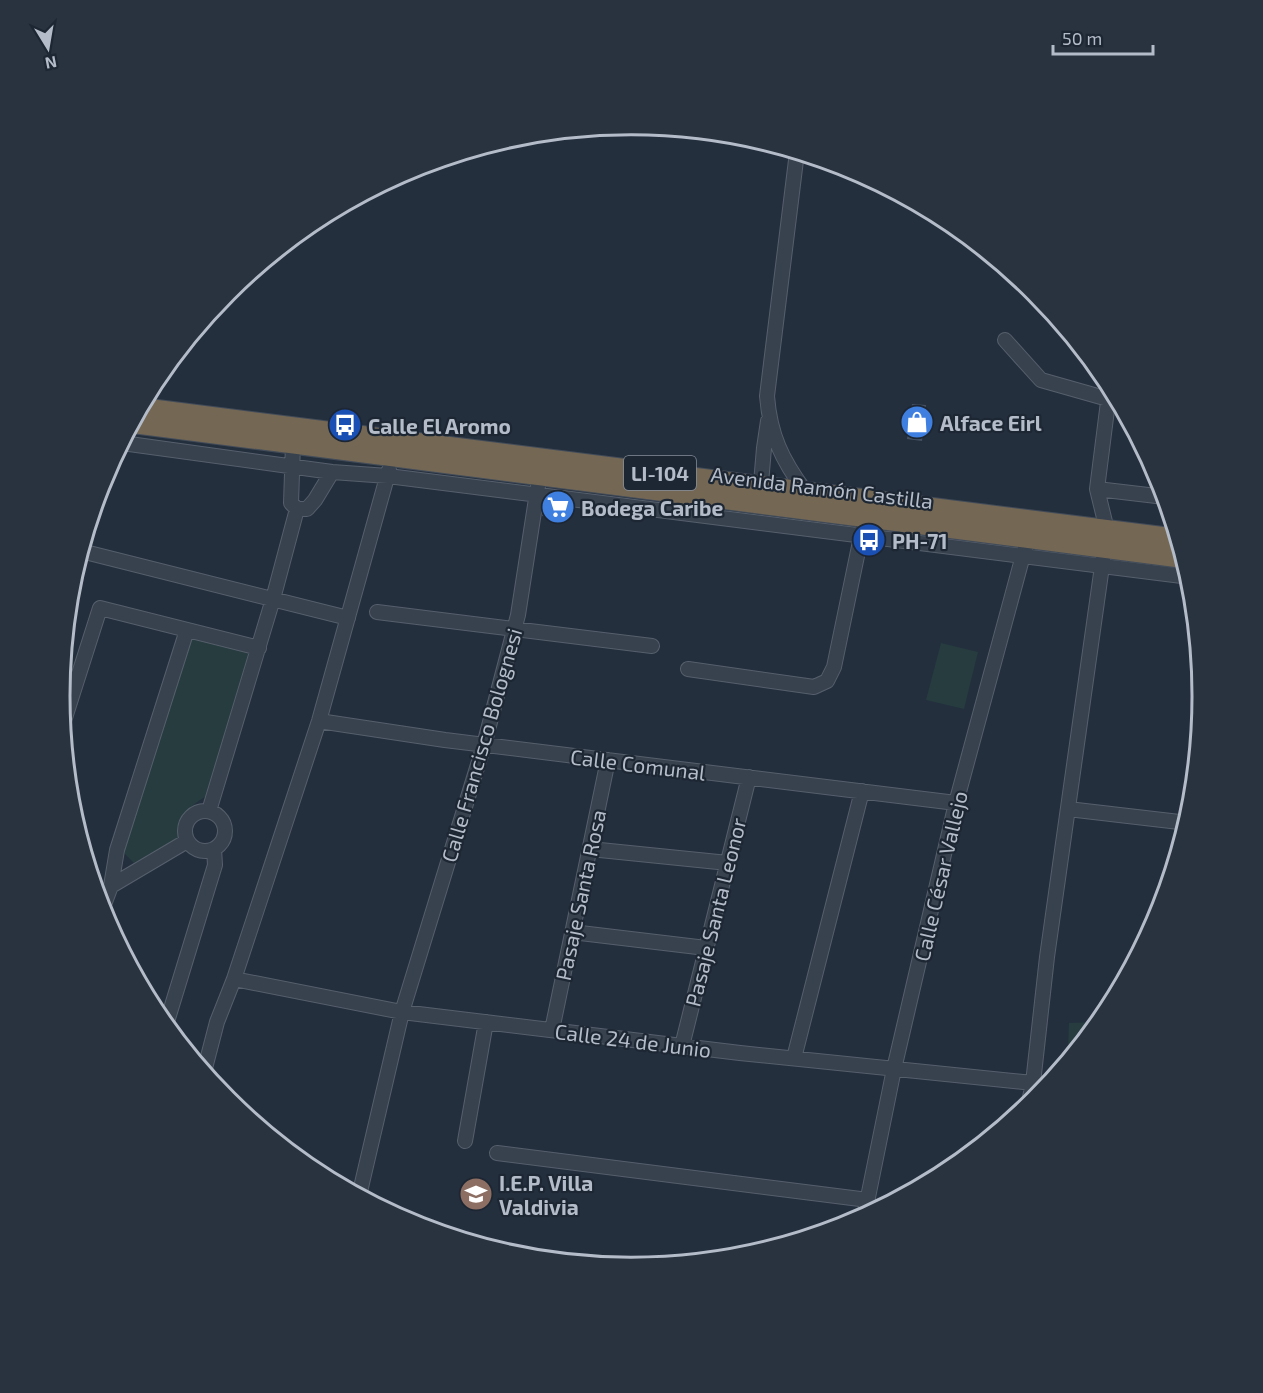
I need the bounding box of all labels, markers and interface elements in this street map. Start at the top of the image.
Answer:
north arrow [18,18,78,78]
scale bar [1053,18,1154,56]
text: 50 m [1062,27,1102,49]
text: N [43,53,58,74]
shop icon: Alface Eirl [899,404,935,440]
bus stop icon: Calle El Aromo [327,407,363,443]
place label: Alface Eirl [940,410,1042,435]
place label: Calle El Aromo [368,413,511,438]
road number: LI-104 [624,456,696,490]
street label: Avenida Ramón Castilla [709,461,935,513]
supermarket icon: Bodega Caribe [540,489,576,525]
place label: Bodega Caribe [581,495,723,520]
bus stop icon: PH-71 [851,522,887,558]
place label: PH-71 [892,528,948,553]
street label: Calle Francisco Bolognesi [436,625,526,865]
street label: Calle Comunal [569,743,708,785]
street label: Calle César Vallejo [908,788,973,964]
street label: Pasaje Santa Rosa [550,807,611,983]
street label: Pasaje Santa Leonor [679,815,752,1009]
street label: Calle 24 de Junio [553,1018,713,1062]
place label: I.E.P. Villa Valdivia [499,1170,593,1219]
school or university icon: I.E.P. Villa Valdivia [458,1176,494,1212]

